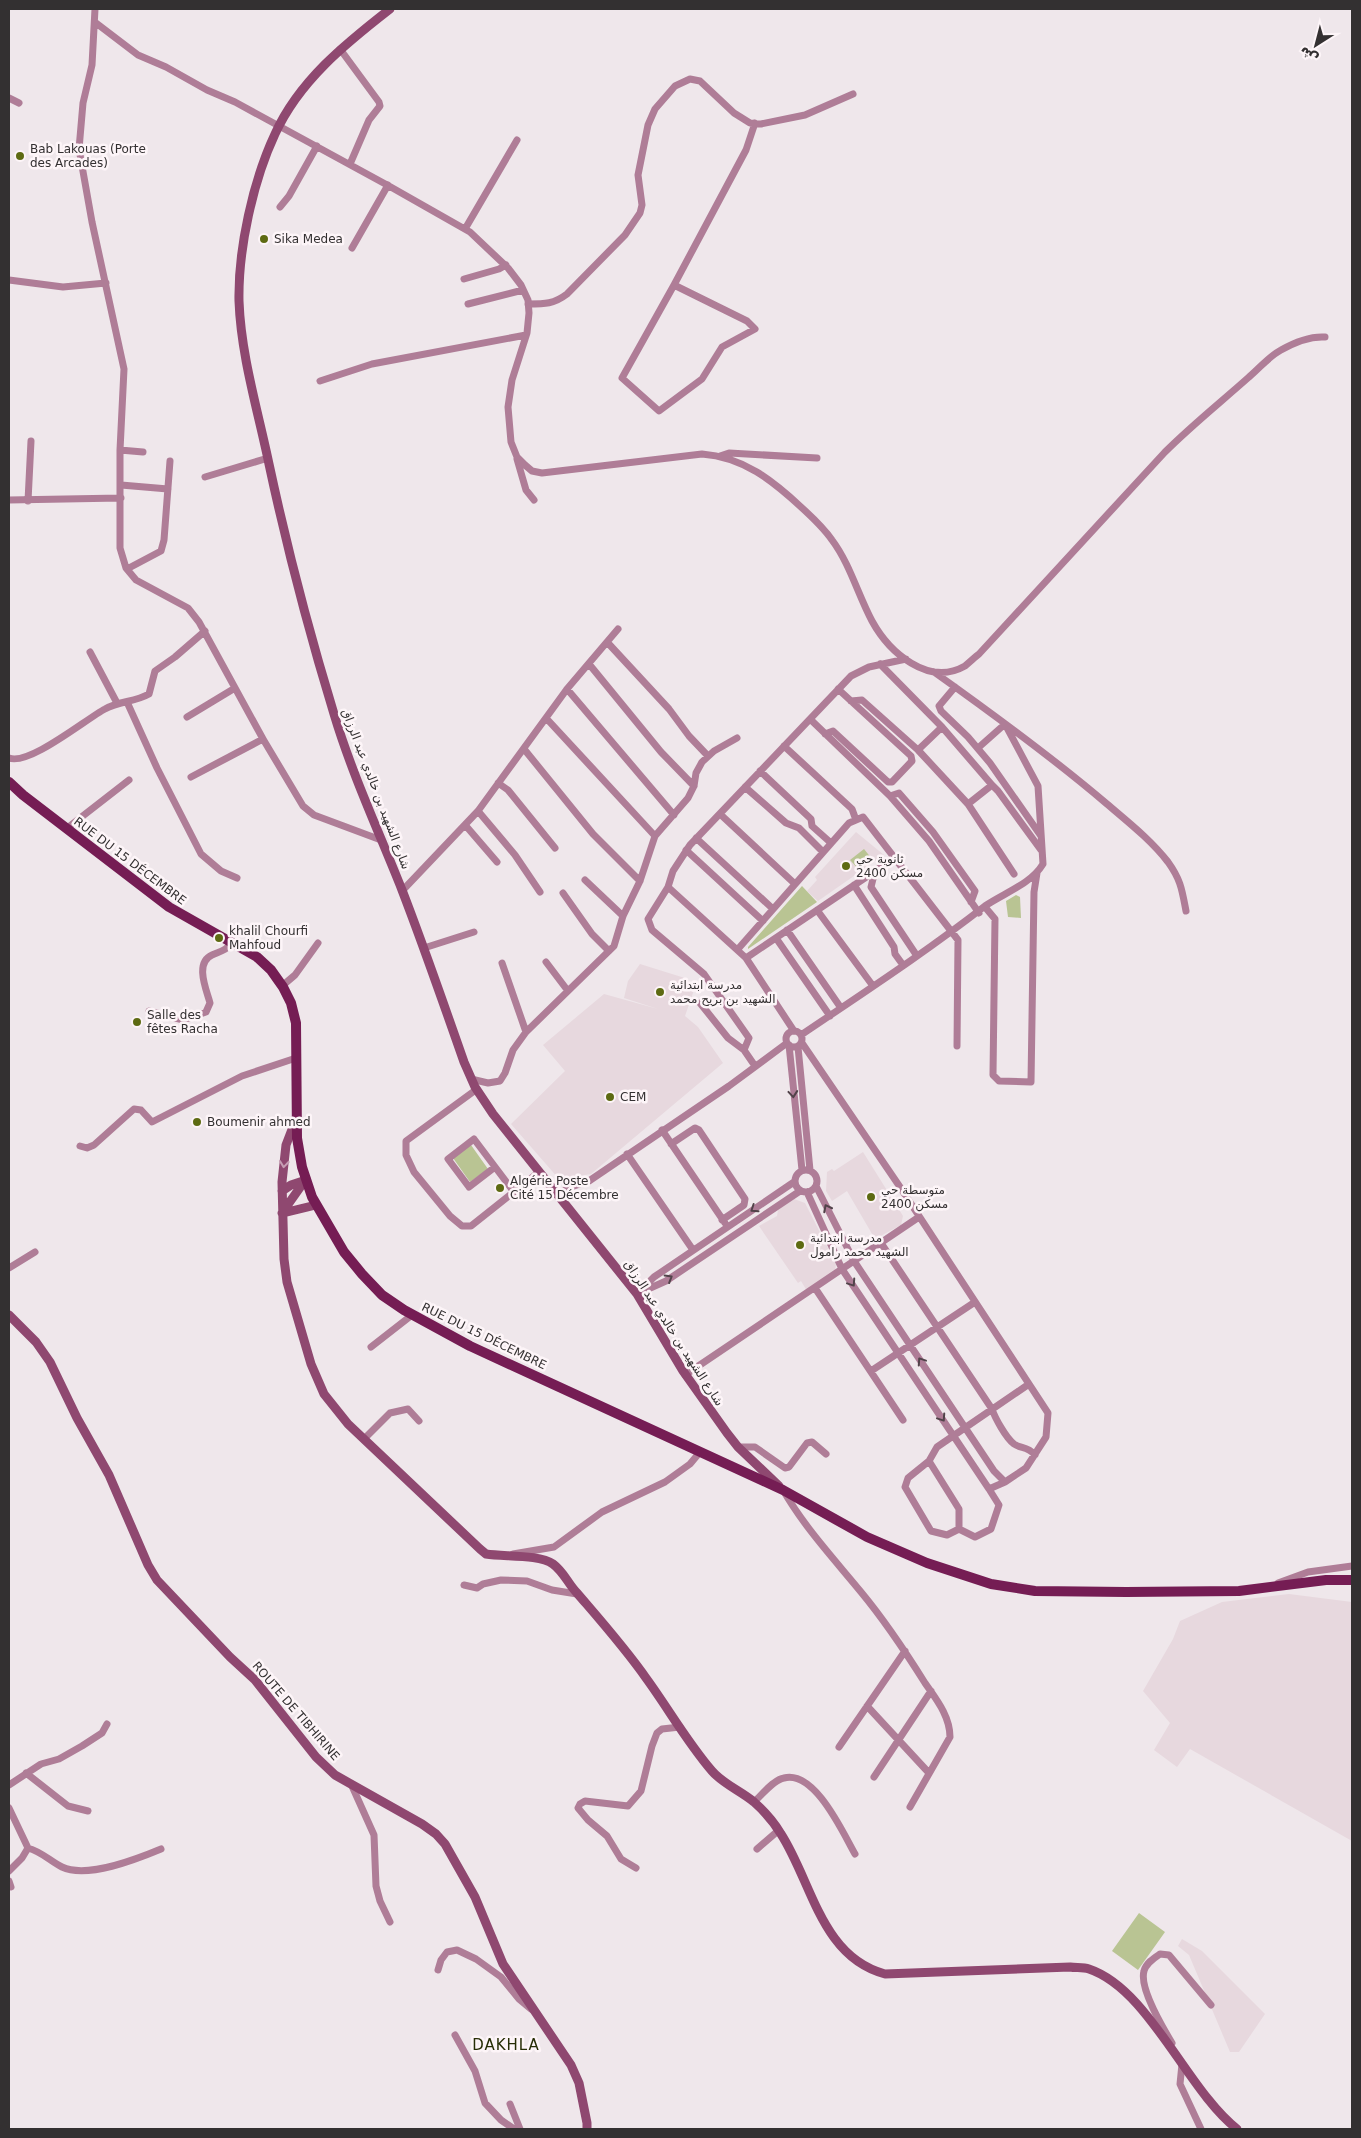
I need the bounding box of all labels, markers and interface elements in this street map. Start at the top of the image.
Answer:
north arrow [1291,20,1341,70]
text: ش [1296,43,1321,68]
place label: Bab Lakouas (Porte des Arcades) [30,142,146,170]
marker: Bab Lakouas (Porte des Arcades) [14,150,26,162]
place label: Sika Medea [274,232,343,246]
marker: Sika Medea [258,233,270,245]
street label: شارع الشهيد بن خالدي عبد الرزاق [338,707,413,872]
street label: RUE DU 15 DÉCEMBRE [71,813,189,908]
place label: ثانوية حي 2400 مسكن [856,852,923,881]
marker: ثانوية حي 2400 مسكن [840,860,852,872]
place label: khalil Chourfi Mahfoud [229,924,308,952]
marker: khalil Chourfi Mahfoud [213,932,225,944]
place label: مدرسة ابتدائية الشهيد بن بريح محمد [670,978,776,1007]
marker: مدرسة ابتدائية الشهيد بن بريح محمد [654,986,666,998]
place label: Salle des fêtes Racha [147,1008,218,1036]
marker: Salle des fêtes Racha [131,1016,143,1028]
place label: CEM [620,1090,646,1104]
one-way arrow [787,1090,798,1098]
marker: CEM [604,1091,616,1103]
place label: Boumenir ahmed [207,1115,311,1129]
marker: Boumenir ahmed [191,1116,203,1128]
one-way arrow [279,1161,290,1169]
place label: Algérie Poste Cité 15 Décembre [510,1174,619,1202]
marker: Algérie Poste Cité 15 Décembre [494,1182,506,1194]
place label: متوسطة حي 2400 مسكن [881,1183,948,1212]
marker: متوسطة حي 2400 مسكن [865,1191,877,1203]
one-way arrow [750,1203,760,1212]
one-way arrow [823,1204,833,1213]
place label: مدرسة ابتدائية الشهيد محمد رامول [810,1231,909,1260]
marker: مدرسة ابتدائية الشهيد محمد رامول [794,1239,806,1251]
street label: شارع الشهيد بن خالدي عبد الرزاق [621,1258,726,1409]
one-way arrow [663,1275,672,1285]
one-way arrow [846,1277,855,1287]
street label: RUE DU 15 DÉCEMBRE [419,1299,549,1372]
one-way arrow [918,1357,927,1366]
one-way arrow [936,1413,945,1422]
street label: ROUTE DE TIBHIRINE [249,1659,343,1763]
district label: DAKHLA [472,2036,540,2054]

